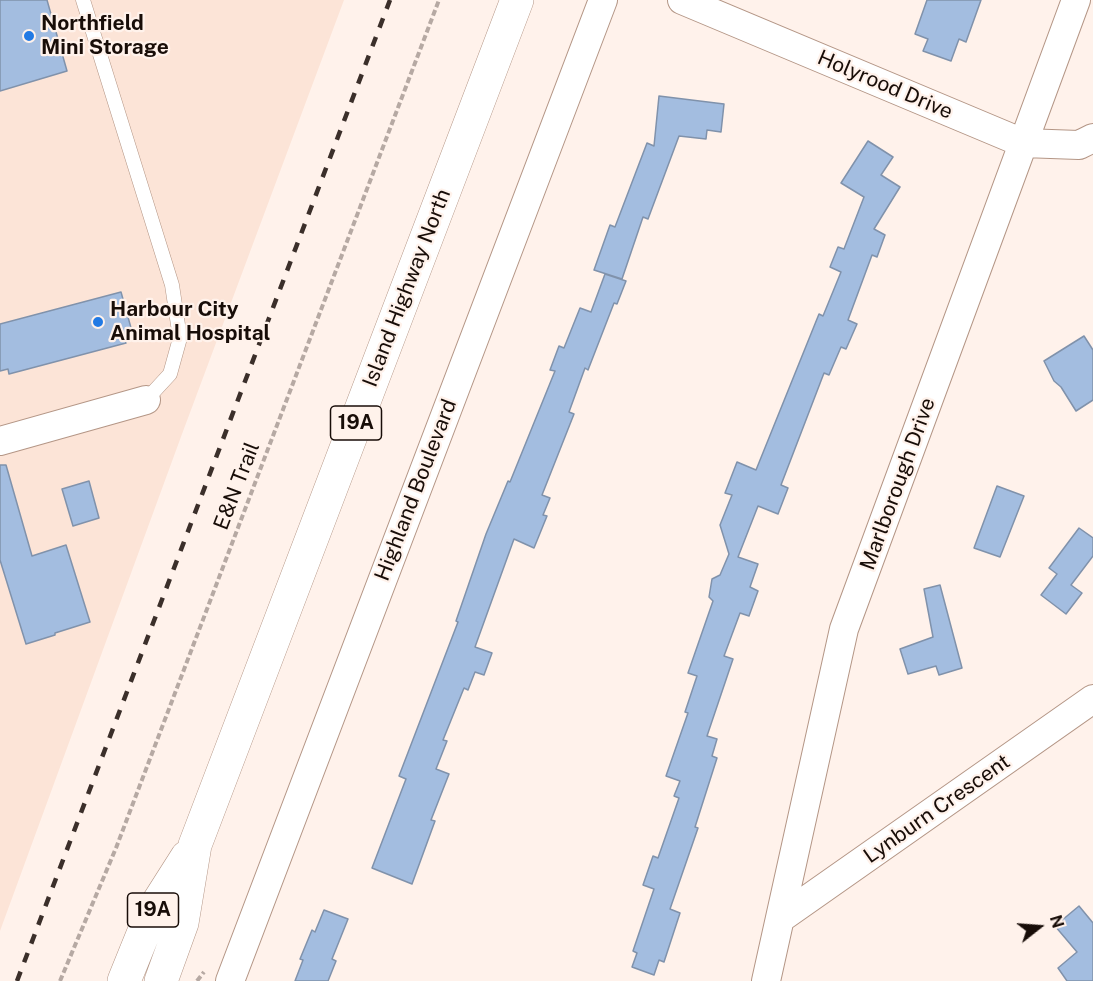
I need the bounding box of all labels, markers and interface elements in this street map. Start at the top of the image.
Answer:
place label: Northfield Mini Storage [41,11,169,61]
marker: Northfield Mini Storage [22,29,36,43]
street label: Holyrood Drive [813,45,957,125]
street label: Island Highway North [358,186,456,390]
place label: Harbour City Animal Hospital [110,297,271,347]
marker: Harbour City Animal Hospital [91,315,105,329]
street label: Marlborough Drive [855,394,941,574]
street label: Highland Boulevard [370,396,462,584]
road number: 19A [330,406,382,440]
street label: E&N Trail [209,439,265,533]
street label: Lynburn Crescent [859,749,1015,869]
road number: 19A [128,893,178,927]
north arrow [1009,897,1069,957]
text: N [1046,913,1068,930]

